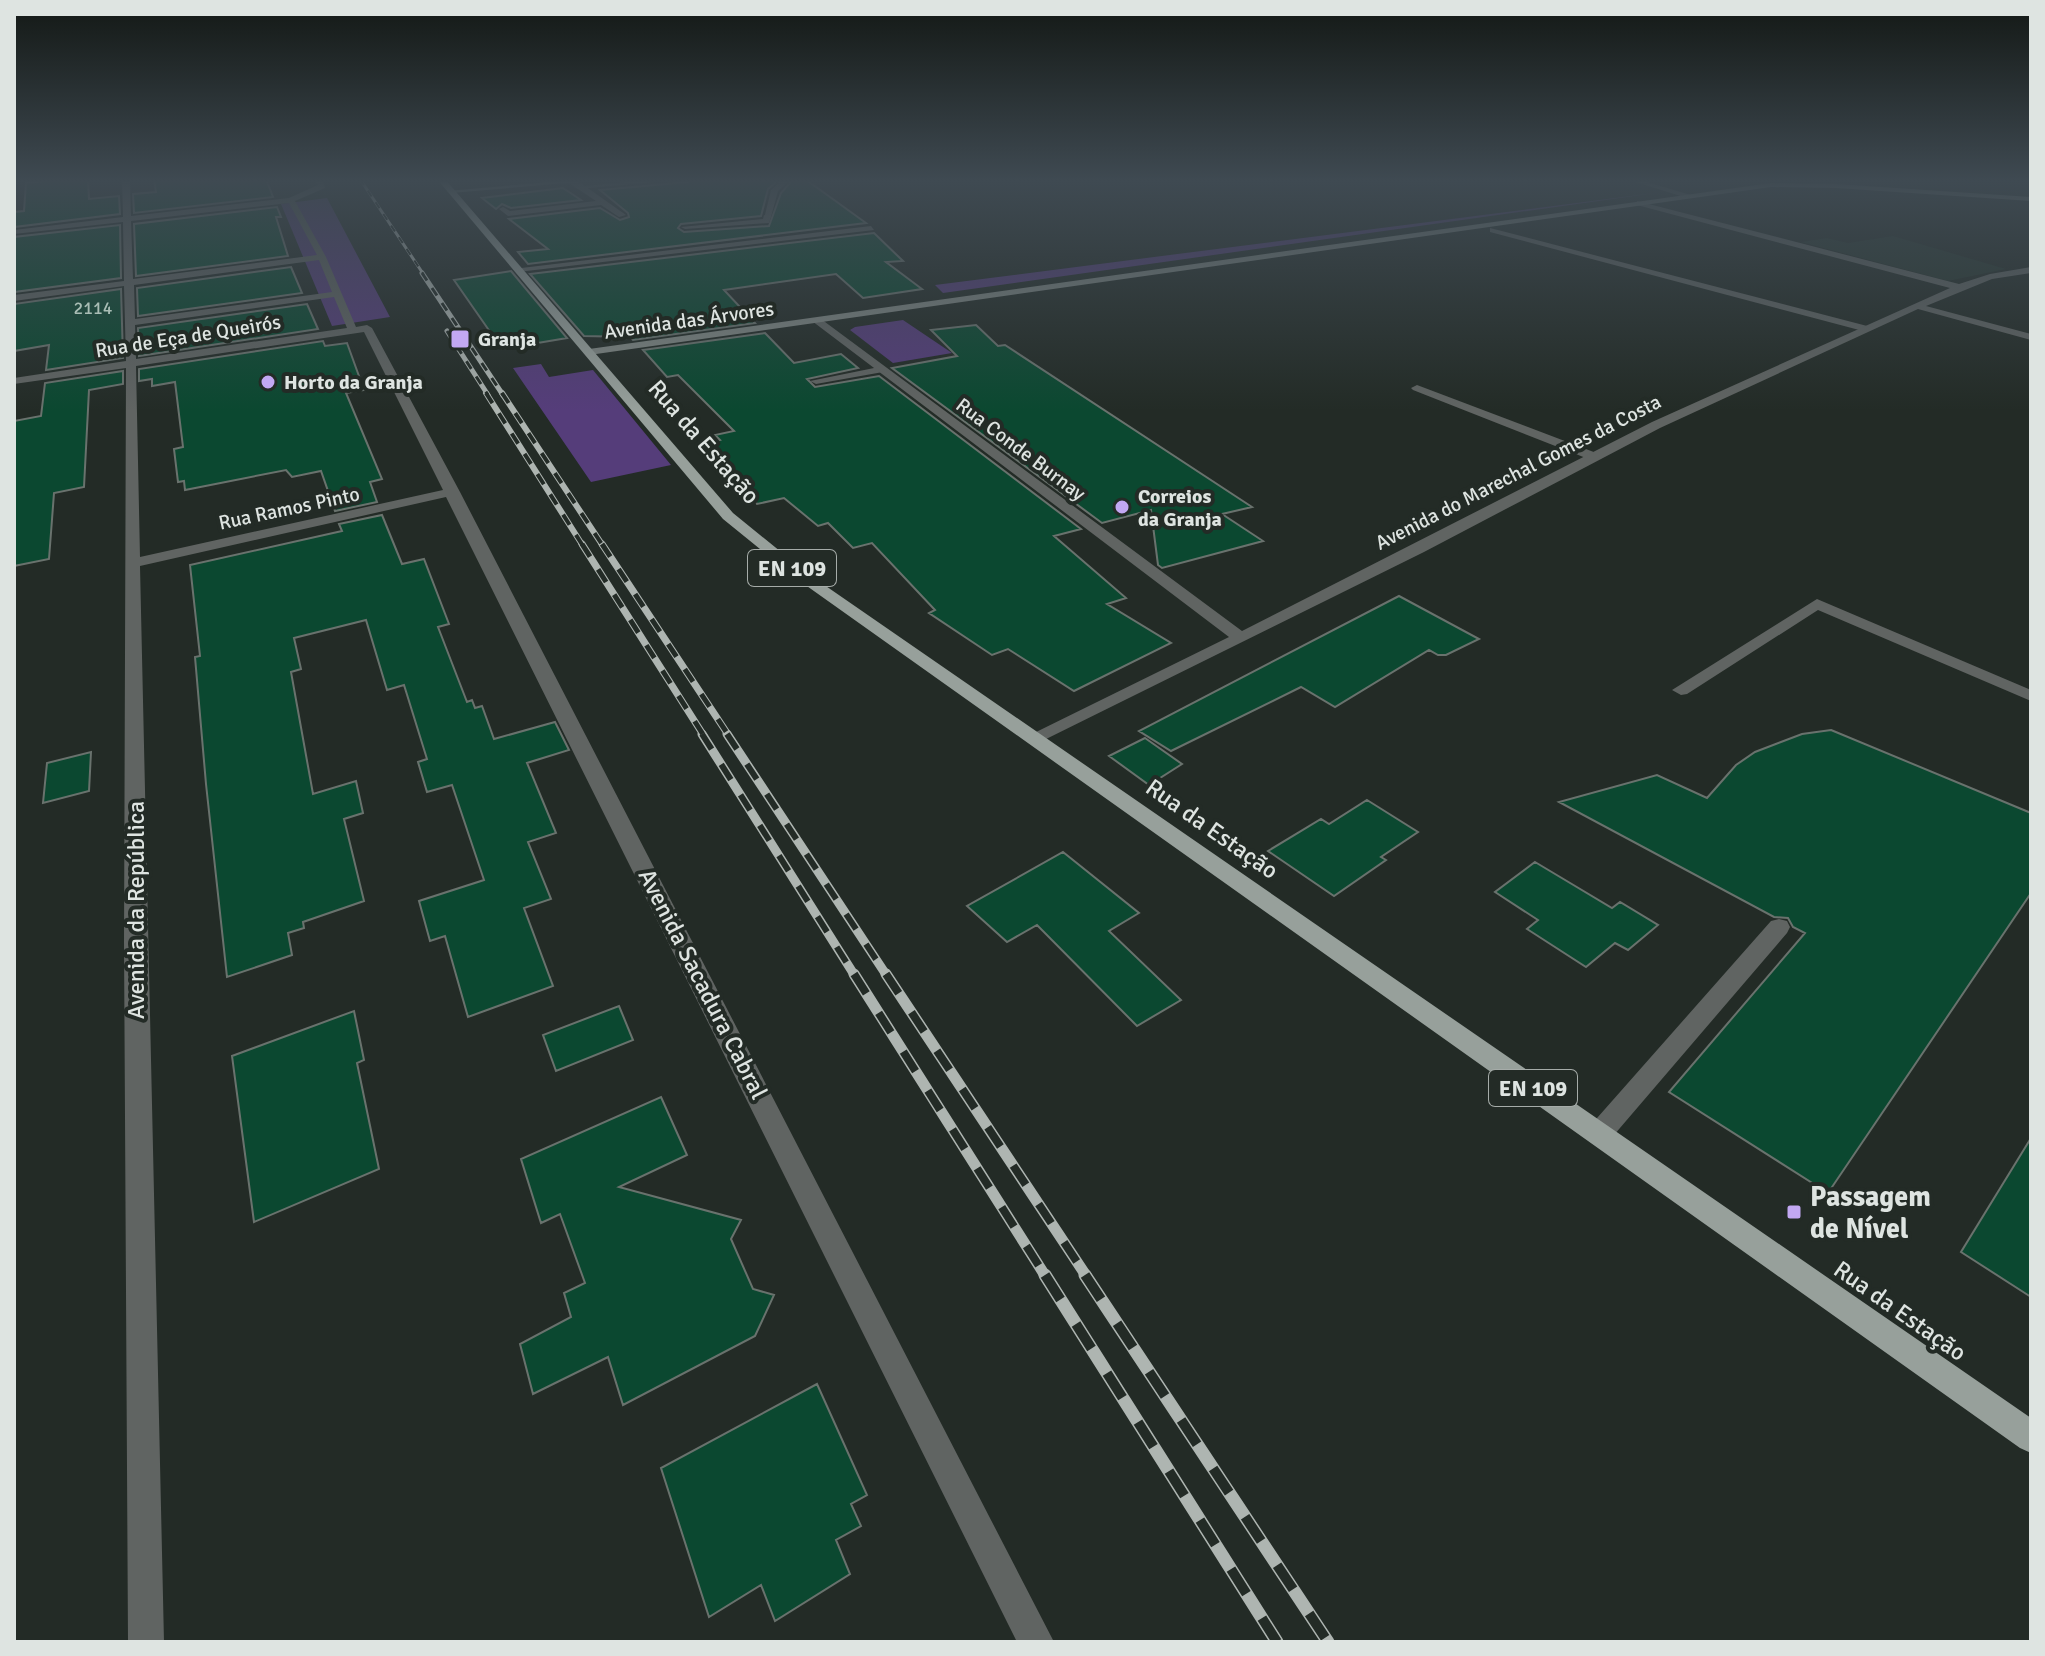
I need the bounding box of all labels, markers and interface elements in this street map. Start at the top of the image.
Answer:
street label: Avenida das Árvores [603,296,776,345]
house number: 2114 [74,297,113,319]
street label: Rua de Eça de Queirós [93,309,283,364]
place label: Granja [478,327,536,352]
marker: Granja [449,328,471,350]
place label: Horto da Granja [284,370,423,395]
marker: Horto da Granja [259,373,277,391]
street label: Rua da Estação [642,374,766,510]
street label: Avenida do Marechal Gomes da Costa [1371,389,1665,556]
street label: Rua Conde Burnay [951,393,1091,507]
street label: Rua Ramos Pinto [216,481,362,536]
place label: Correios da Granja [1138,484,1222,532]
marker: Correios da Granja [1113,498,1131,516]
road number: EN 109 [748,550,836,586]
street label: Rua da Estação [1140,772,1284,886]
street label: Avenida da República [121,801,151,1019]
street label: Avenida Sacadura Cabral [632,864,774,1104]
road number: EN 109 [1489,1070,1577,1106]
place label: Passagem de Nível [1810,1180,1931,1246]
marker: Passagem de Nível [1785,1203,1803,1221]
street label: Rua da Estação [1828,1254,1972,1368]

